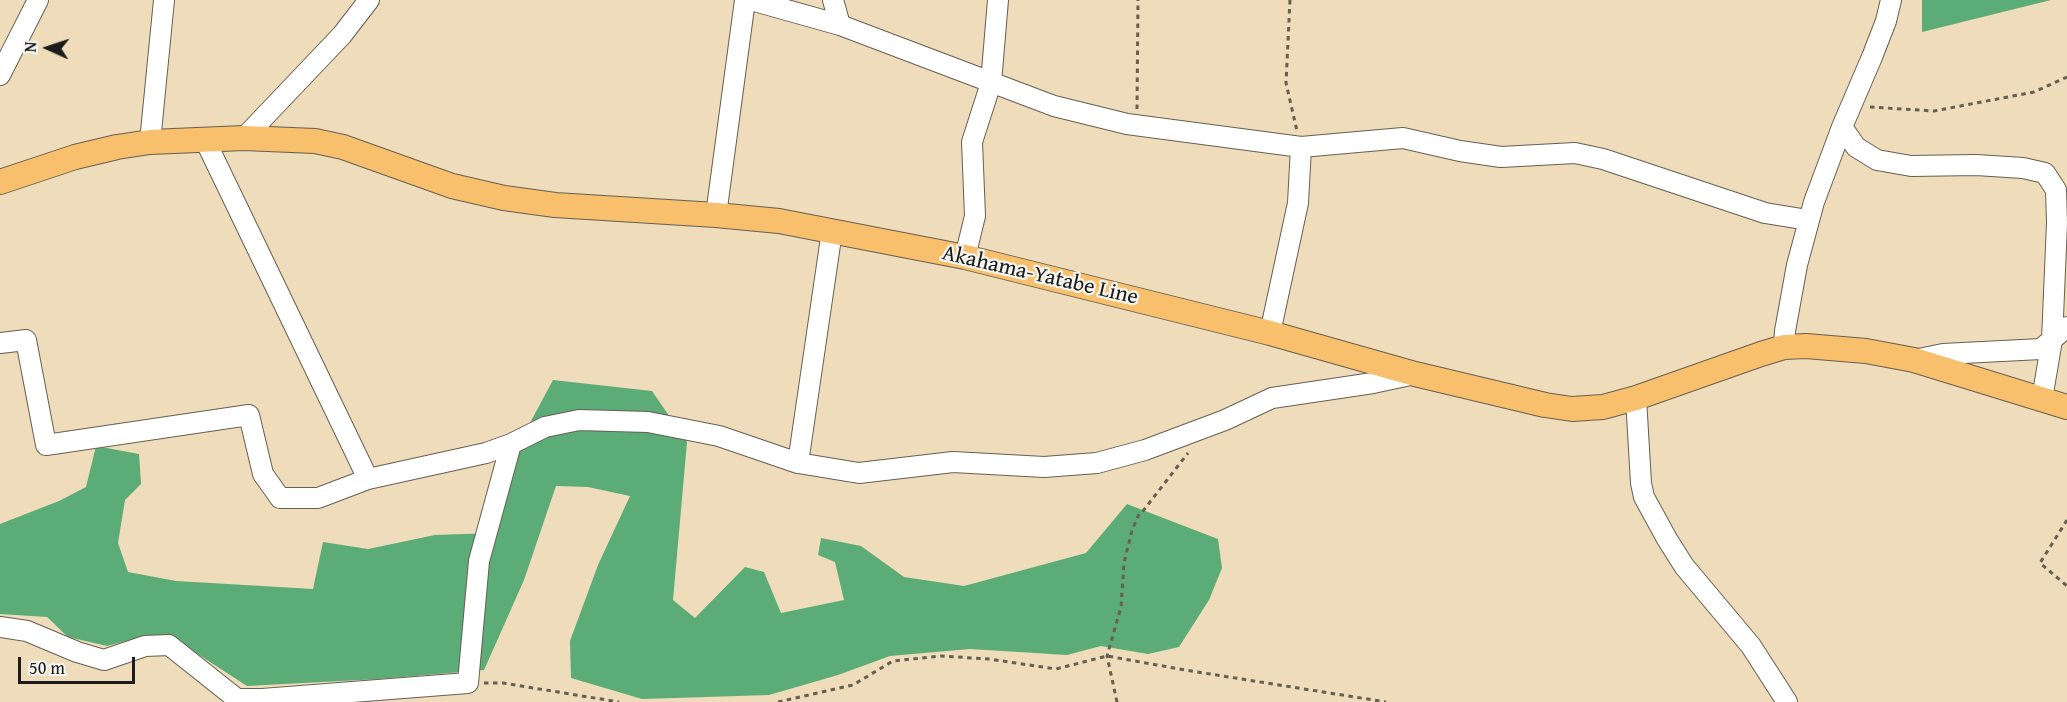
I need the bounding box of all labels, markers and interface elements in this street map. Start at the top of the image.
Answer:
north arrow [18,18,78,78]
text: N [18,41,42,53]
street label: Akahama-Yatabe Line [940,241,1140,311]
scale bar [21,645,138,683]
text: 50 m [29,654,65,681]

